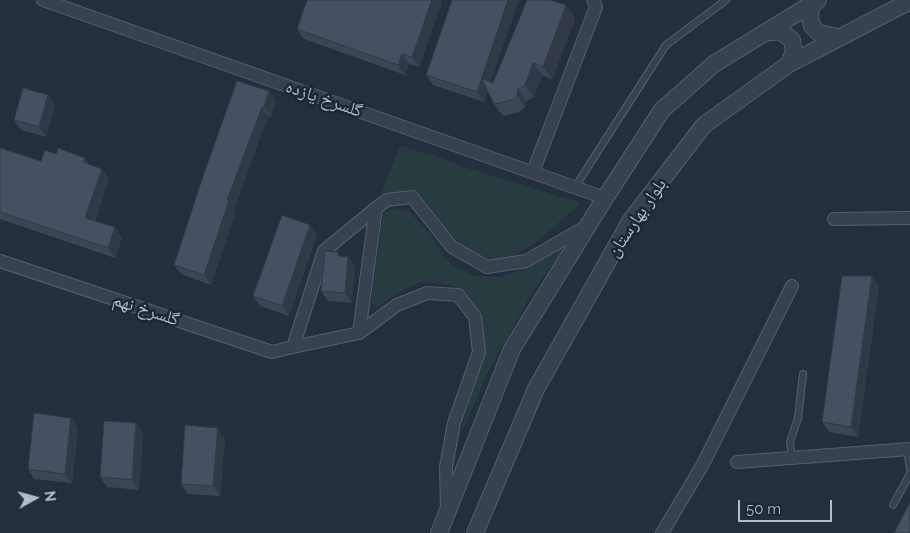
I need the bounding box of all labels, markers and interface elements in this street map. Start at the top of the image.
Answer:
street label: گلسرخ یازده [283,76,365,122]
street label: بلوار بهارستان [603,175,671,261]
street label: گلسرخ نهم [110,289,182,331]
north arrow [10,473,60,523]
text: N [41,490,58,502]
scale bar [740,490,834,522]
text: 50 m [746,500,781,518]

